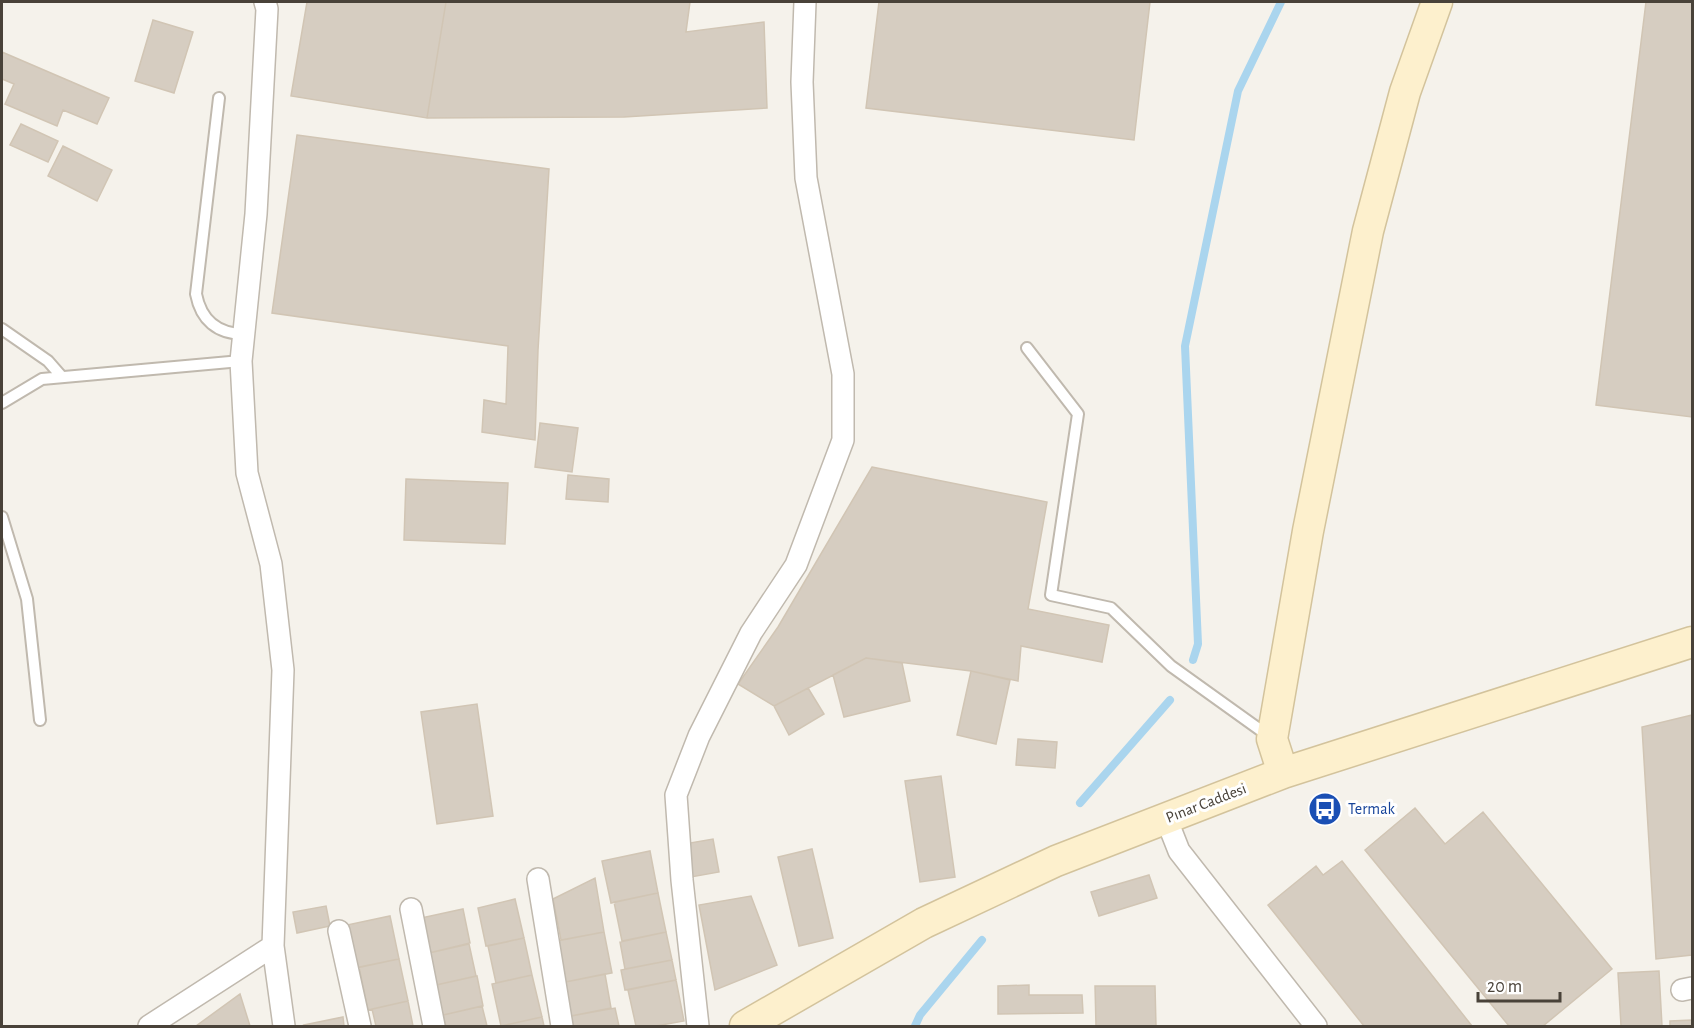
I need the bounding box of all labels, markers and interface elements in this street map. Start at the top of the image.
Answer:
street label: Pınar Caddesi [1163,780,1249,826]
bus stop icon: Termak [1307,791,1343,827]
place label: Termak [1348,801,1396,817]
scale bar [1478,965,1560,1003]
text: 20 m [1487,978,1522,996]

